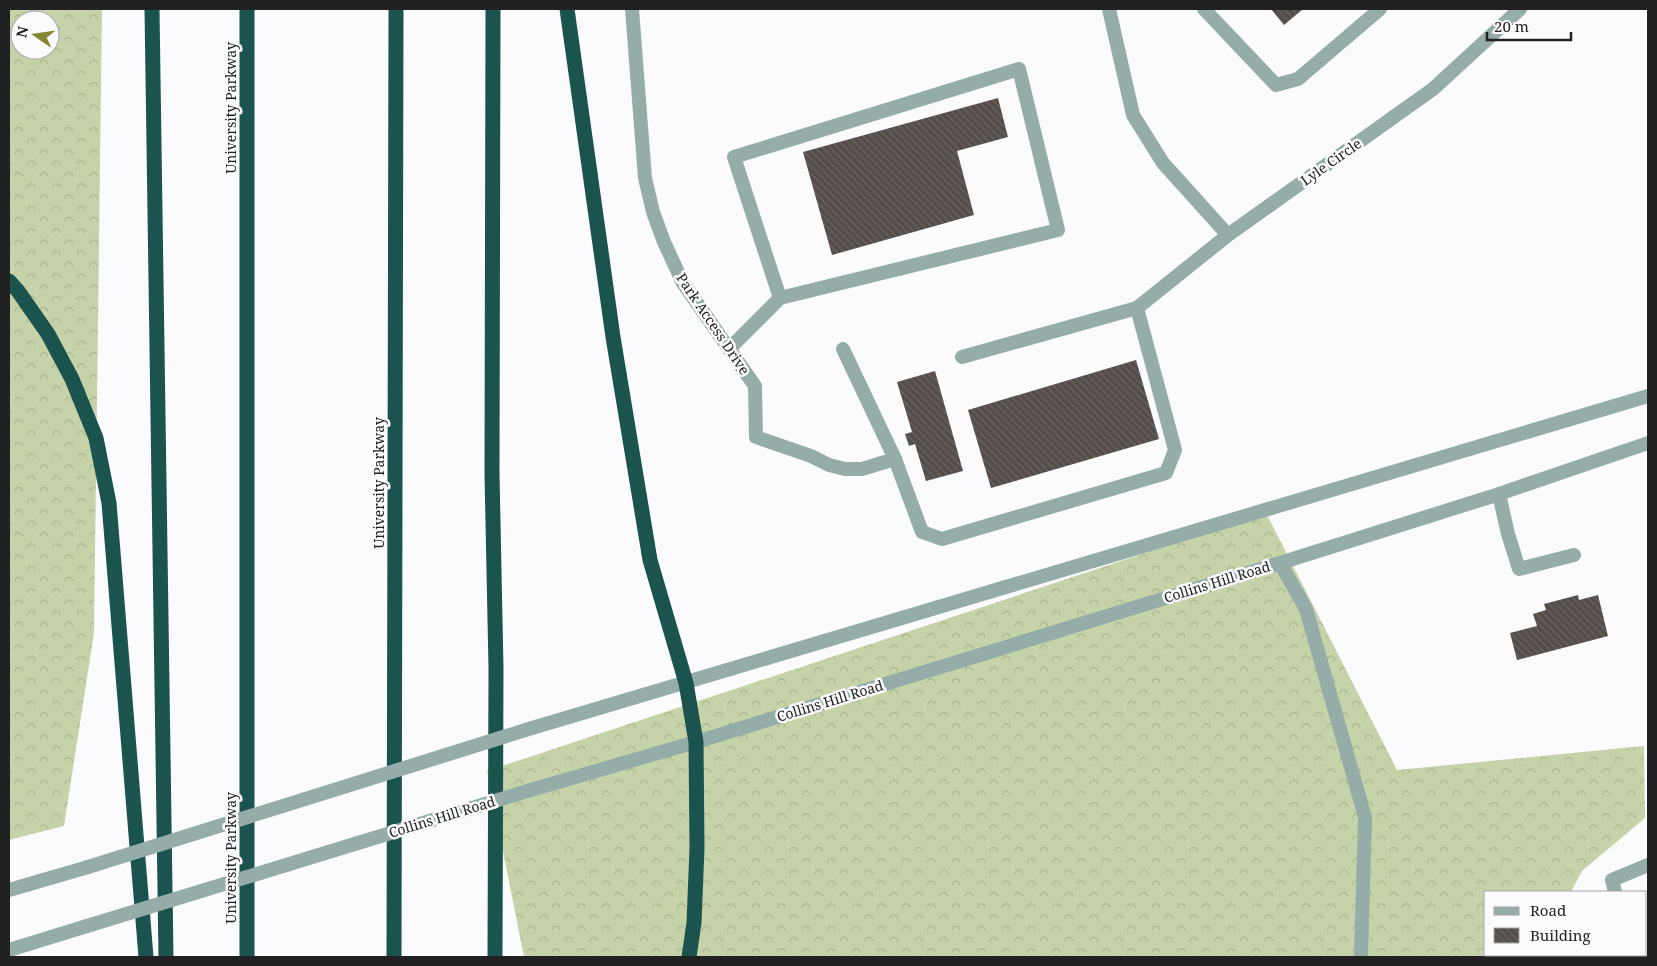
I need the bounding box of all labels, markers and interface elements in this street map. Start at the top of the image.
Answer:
north arrow [10,10,60,60]
scale bar [1487,10,1571,42]
text: 20 m [1494,16,1529,36]
text: N [11,24,32,39]
street label: University Parkway [221,42,240,174]
street label: Lyle Circle [1297,134,1365,189]
street label: Park Access Drive [672,269,754,378]
street label: University Parkway [369,417,388,549]
street label: Collins Hill Road [1161,556,1273,607]
street label: Collins Hill Road [774,675,886,726]
street label: Collins Hill Road [386,791,498,842]
street label: University Parkway [221,792,240,924]
legend [1484,891,1647,956]
text: Road [1530,900,1566,920]
text: Building [1530,925,1591,945]

